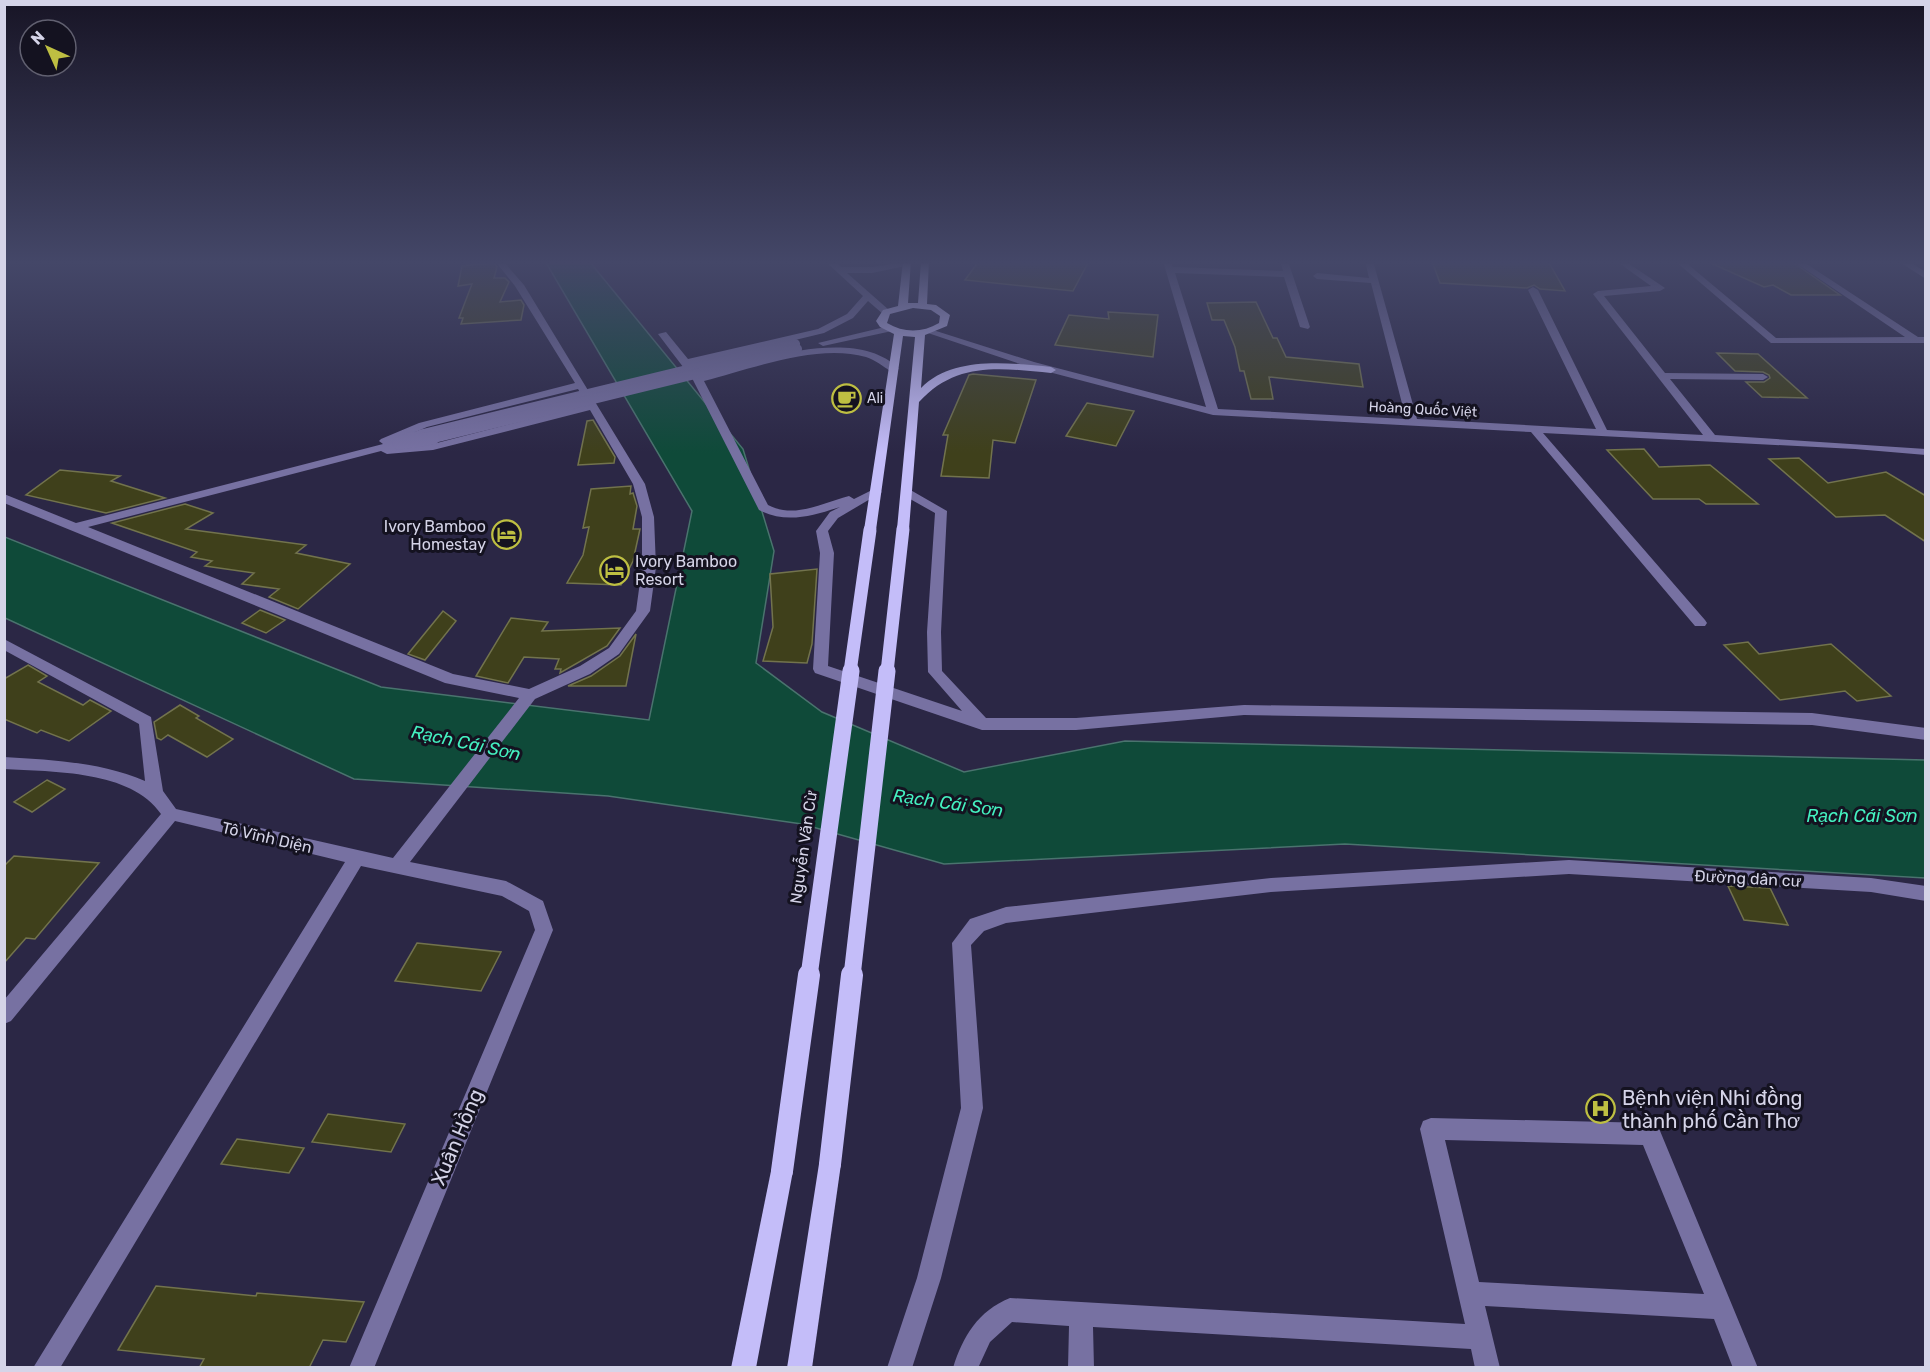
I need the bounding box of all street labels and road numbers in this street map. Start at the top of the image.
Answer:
street label: Hoàng Quốc Việt [1368,397,1478,421]
street label: Nguyễn Văn Cừ [785,789,821,905]
street label: Tô Vĩnh Diện [220,818,314,857]
street label: Đường dân cư [1694,866,1802,891]
street label: Xuân Hồng [426,1085,488,1189]

